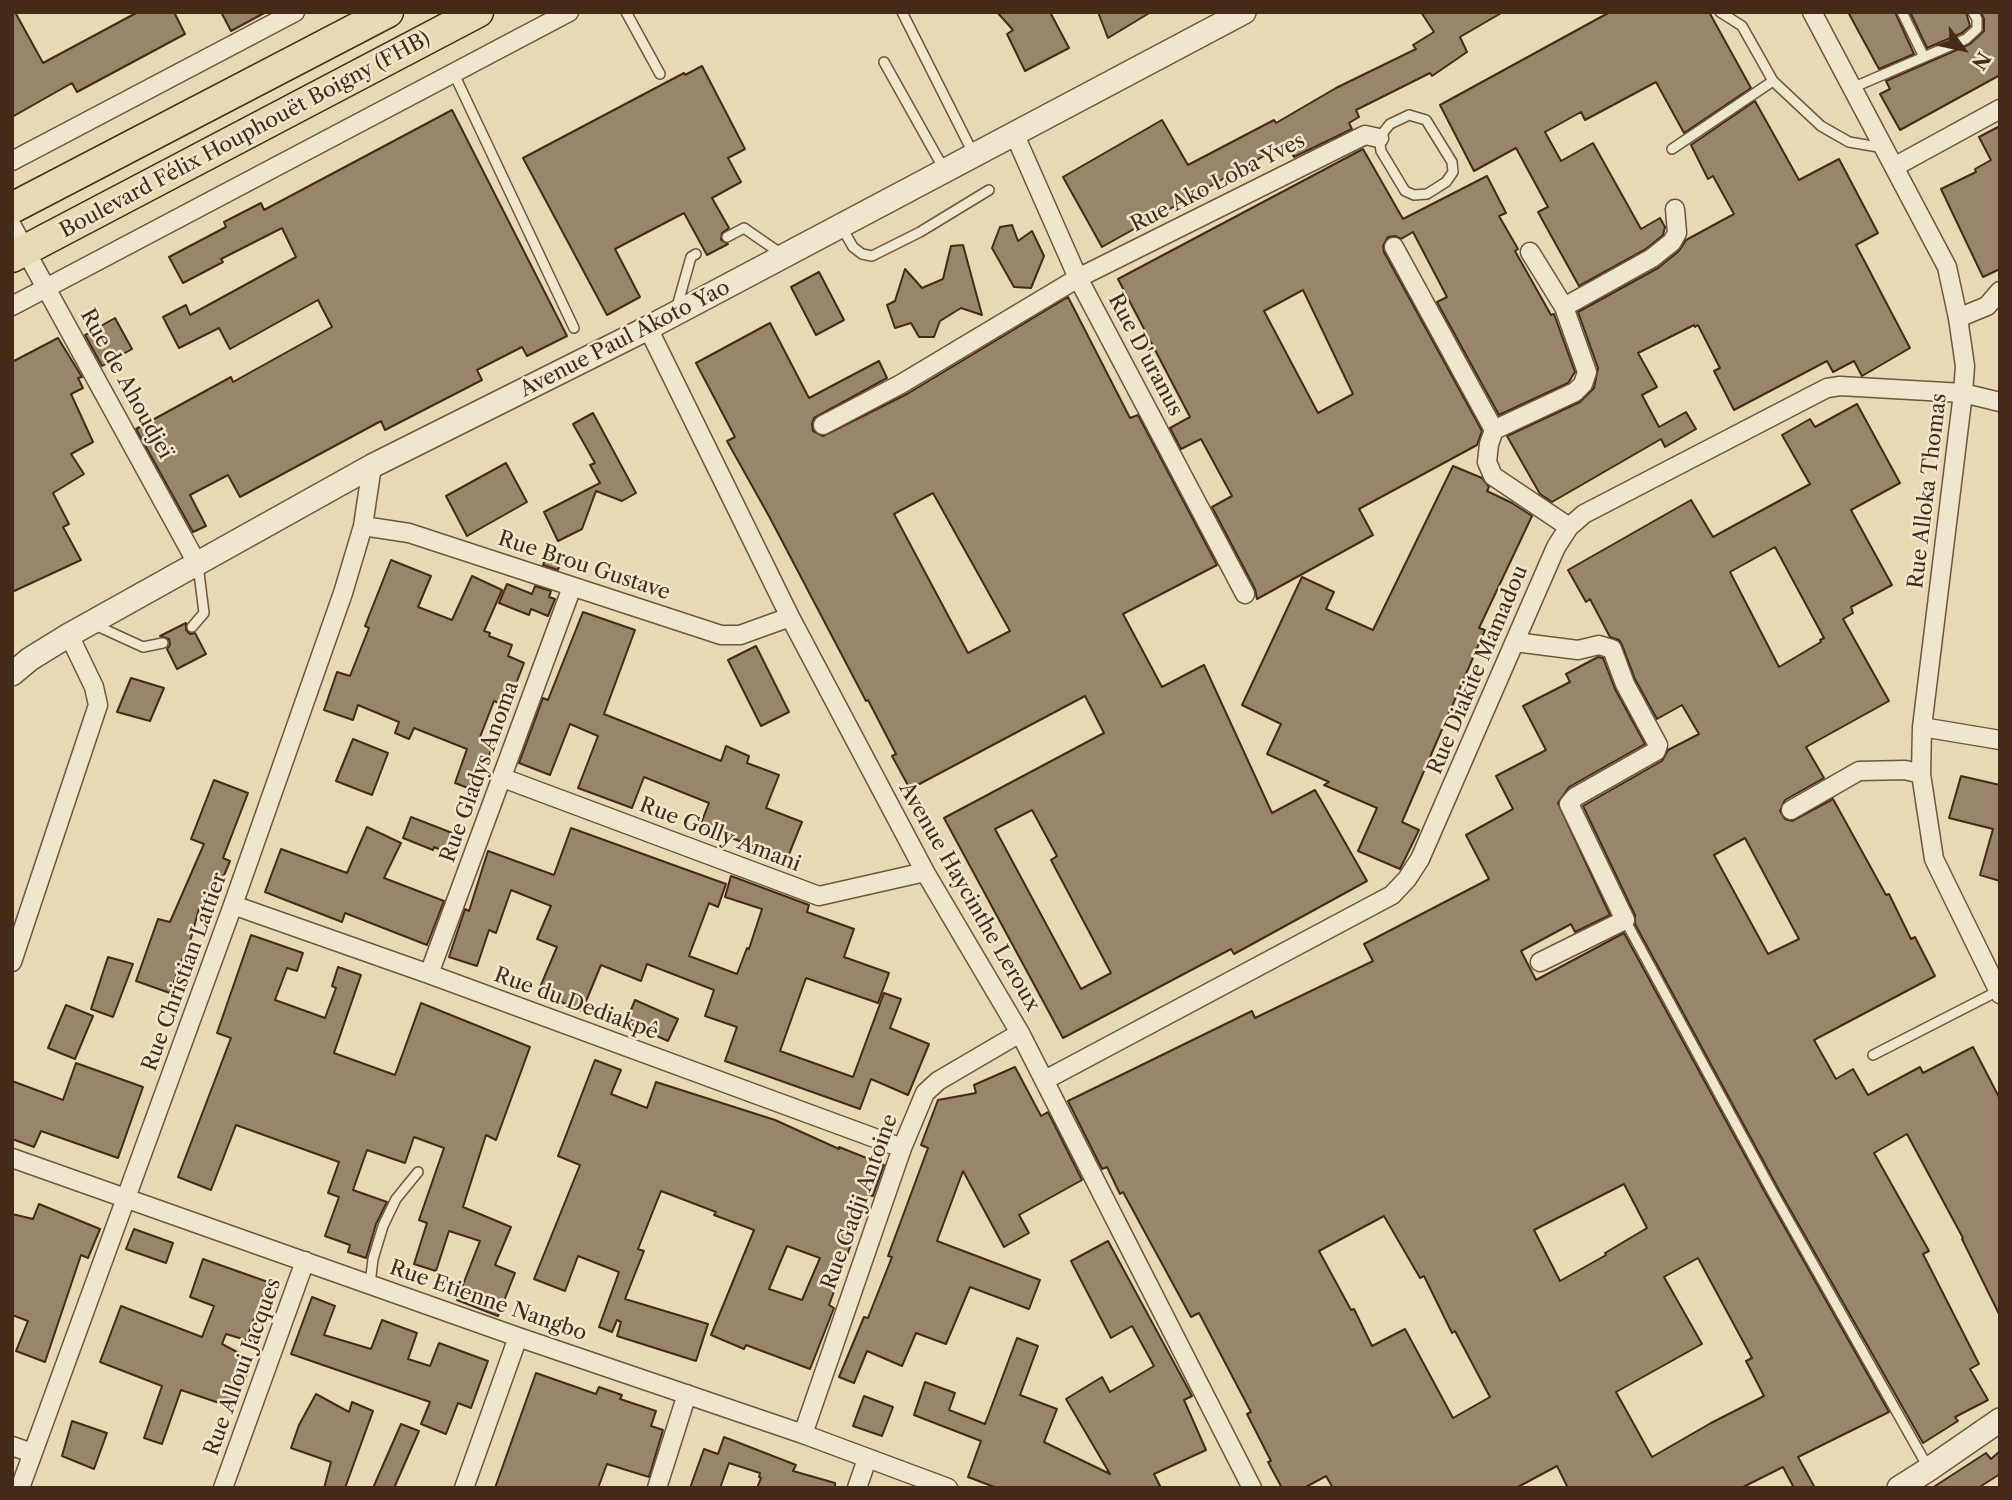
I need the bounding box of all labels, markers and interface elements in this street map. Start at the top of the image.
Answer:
north arrow [1928,14,1998,84]
street label: Boulevard Félix Houphouët Boigny (FHB) [56,26,434,244]
text: N [1967,48,1995,74]
street label: Rue Ako Loba Yves [1127,128,1309,238]
street label: Avenue Paul Akoto Yao [516,275,734,403]
street label: Rue D'uranus [1102,289,1188,421]
street label: Rue de Ahoudjeï [74,305,178,463]
street label: Rue Alloka Thomas [1904,392,1952,590]
street label: Rue Brou Gustave [495,526,673,606]
street label: Rue Diakite Mamadou [1422,562,1534,778]
street label: Rue Gladys Anoma [436,678,524,866]
street label: Avenue Haycinthe Leroux [893,778,1045,1016]
street label: Rue Golly Amani [636,793,804,877]
street label: Rue Christian Lattier [137,869,233,1075]
street label: Rue du Dediakpê [490,963,662,1045]
street label: Rue Gadji Antoine [817,1111,903,1293]
street label: Rue Etienne Nangbo [386,1255,590,1347]
street label: Rue Alloui Jacques [199,1275,287,1459]

